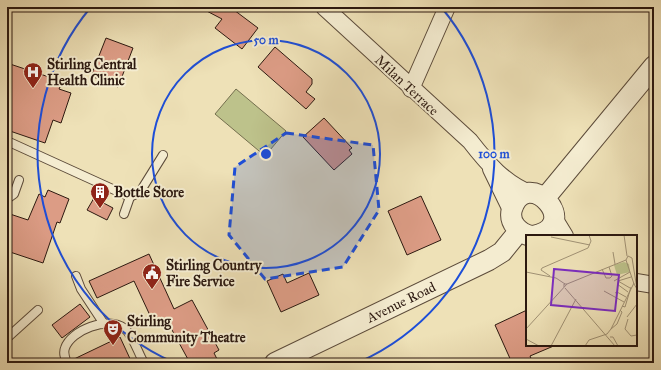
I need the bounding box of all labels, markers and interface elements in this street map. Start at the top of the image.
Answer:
text: 50 m [253,33,280,47]
street label: Milan Terrace [371,52,442,119]
place label: Stirling Central Health Clinic [47,56,138,89]
hospital icon: Stirling Central Health Clinic [22,61,44,89]
centre of rings [259,147,273,161]
text: 100 m [478,147,511,161]
building icon: Bottle Store [89,181,111,209]
place label: Bottle Store [114,184,184,201]
inset map [526,235,637,346]
place label: Stirling Country Fire Service [166,257,263,290]
public building icon: Stirling Country Fire Service [141,262,163,290]
street label: Avenue Road [363,278,439,327]
place label: Stirling Community Theatre [127,313,246,347]
theatre icon: Stirling Community Theatre [102,318,124,346]

